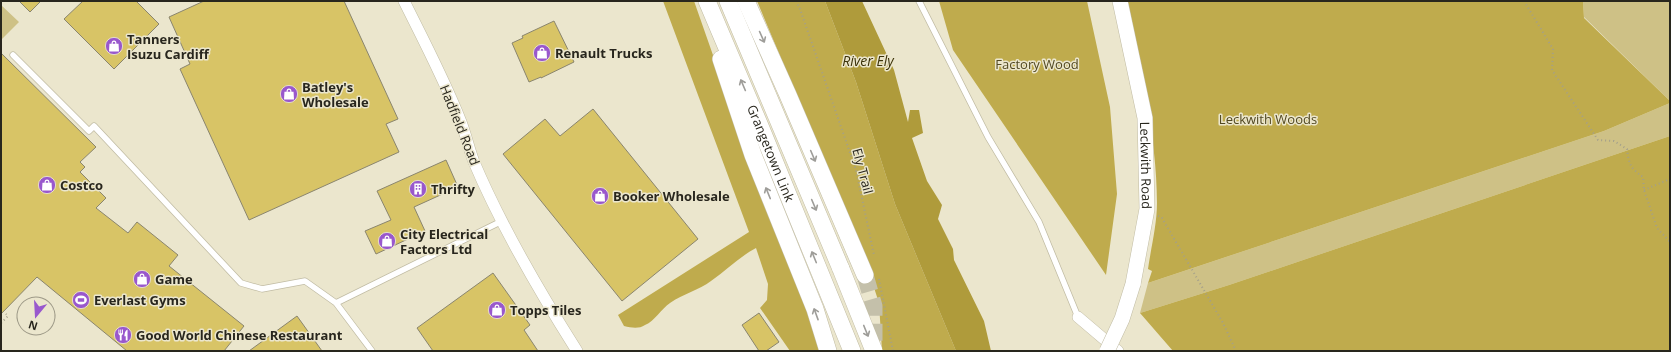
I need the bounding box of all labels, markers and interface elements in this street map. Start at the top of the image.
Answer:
place label: Tanners Isuzu Cardiff [127,30,210,63]
one-way arrow [759,30,766,42]
shop icon: Tanners Isuzu Cardiff [104,36,124,56]
shop icon: Renault Trucks [532,43,552,63]
place label: Renault Trucks [555,44,652,62]
water label: River Ely [842,51,895,70]
park label: Factory Wood [995,55,1079,73]
place label: Batley's Wholesale [302,78,369,111]
one-way arrow [738,79,746,91]
street label: Hadfield Road [436,82,484,168]
shop icon: Batley's Wholesale [279,84,299,104]
street label: Grangetown Link [743,102,799,204]
park label: Leckwith Woods [1219,110,1317,128]
street label: Leckwith Road [1136,121,1156,209]
street label: Ely Trail [848,146,878,196]
one-way arrow [810,149,818,161]
shop icon: Costco [37,175,57,195]
place label: Costco [60,176,103,194]
building icon: Thrifty [408,179,428,199]
place label: Thrifty [431,180,476,198]
shop icon: Booker Wholesale [590,186,610,206]
place label: Booker Wholesale [613,187,730,205]
one-way arrow [764,188,771,200]
one-way arrow [810,198,818,210]
place label: City Electrical Factors Ltd [400,225,488,258]
shop icon: City Electrical Factors Ltd [377,231,397,251]
one-way arrow [809,251,817,263]
shop icon: Game [132,269,152,289]
place label: Game [155,270,193,288]
sports icon: Everlast Gyms [71,290,91,310]
place label: Everlast Gyms [94,291,186,309]
north arrow [16,296,56,336]
shop icon: Topps Tiles [487,300,507,320]
place label: Topps Tiles [510,301,581,319]
one-way arrow [812,308,820,320]
text: N [26,317,39,335]
restaurant icon: Good World Chinese Restaurant [113,325,133,345]
one-way arrow [862,325,870,337]
place label: Good World Chinese Restaurant [136,326,343,344]

